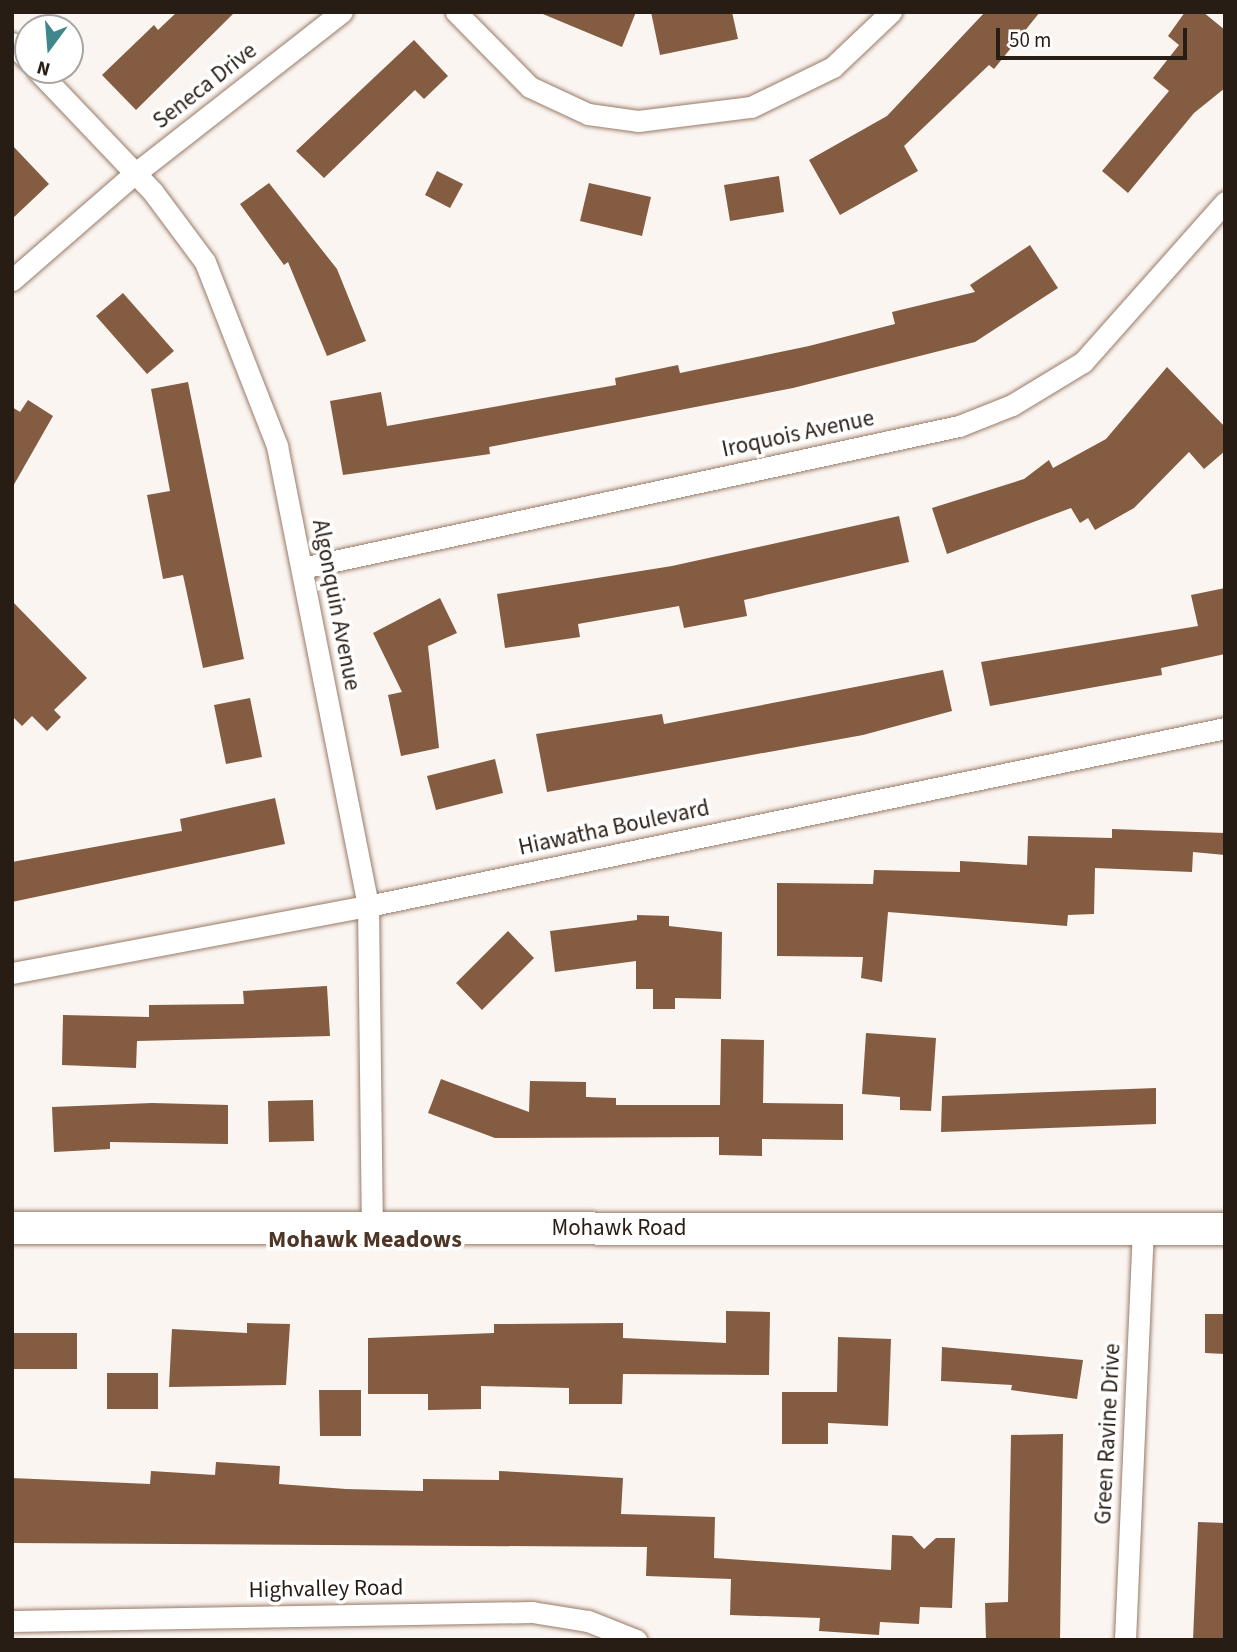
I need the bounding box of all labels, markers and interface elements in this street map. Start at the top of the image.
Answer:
north arrow [14,14,84,84]
scale bar [999,14,1190,58]
text: 50 m [1009,25,1051,55]
street label: Seneca Drive [148,37,262,135]
text: N [34,53,53,82]
street label: Iroquois Avenue [719,404,877,464]
street label: Algonquin Avenue [306,517,366,693]
street label: Hiawatha Boulevard [516,794,712,862]
street label: Mohawk Road [551,1214,687,1242]
district label: Mohawk Meadows [268,1226,462,1254]
street label: Green Ravine Drive [1089,1343,1127,1525]
street label: Highvalley Road [248,1574,404,1604]

